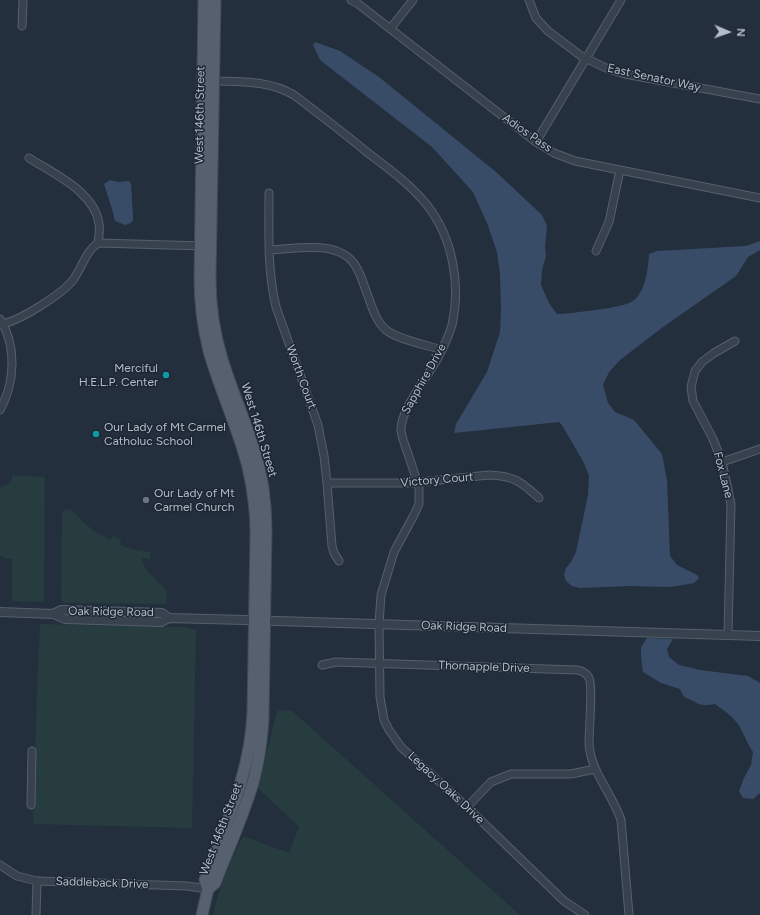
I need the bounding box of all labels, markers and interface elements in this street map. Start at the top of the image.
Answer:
north arrow [708,12,748,52]
text: N [734,28,747,37]
street label: East Senator Way [606,61,702,95]
street label: West 146th Street [192,66,208,164]
street label: Adios Pass [499,111,555,155]
street label: Sapphire Drive [399,341,449,417]
street label: Worth Court [283,343,319,411]
place label: Merciful H.E.L.P. Center [79,361,158,389]
marker: Merciful H.E.L.P. Center [161,370,171,380]
street label: West 146th Street [238,381,280,479]
place label: Our Lady of Mt Carmel Catholuc School [104,420,226,448]
marker: Our Lady of Mt Carmel Catholuc School [91,429,101,439]
street label: Fox Lane [710,450,736,500]
street label: Victory Court [400,470,474,490]
place label: Our Lady of Mt Carmel Church [154,486,235,514]
marker: Our Lady of Mt Carmel Church [141,495,151,505]
street label: Oak Ridge Road [68,604,154,620]
street label: Oak Ridge Road [421,618,507,636]
street label: Thornapple Drive [438,658,530,676]
street label: Legacy Oaks Drive [405,749,487,827]
street label: West 146th Street [197,781,245,877]
street label: Saddleback Drive [55,874,149,892]

